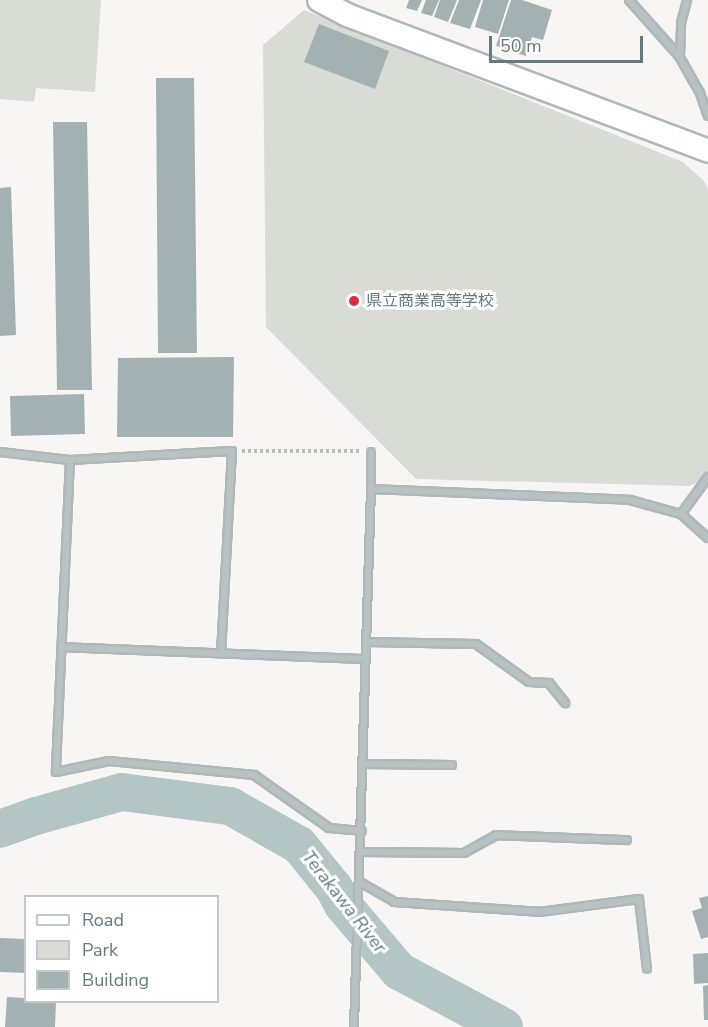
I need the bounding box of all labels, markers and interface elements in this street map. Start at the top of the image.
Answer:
scale bar [492,24,646,62]
text: 50 m [500,34,542,58]
place label: 県立商業高等学校 [366,291,494,311]
marker: 県立商業高等学校 [347,294,361,308]
water label: Terakawa River [297,847,391,957]
legend [24,895,219,1003]
text: Road [82,908,124,932]
text: Park [82,938,118,962]
text: Building [82,968,149,992]

